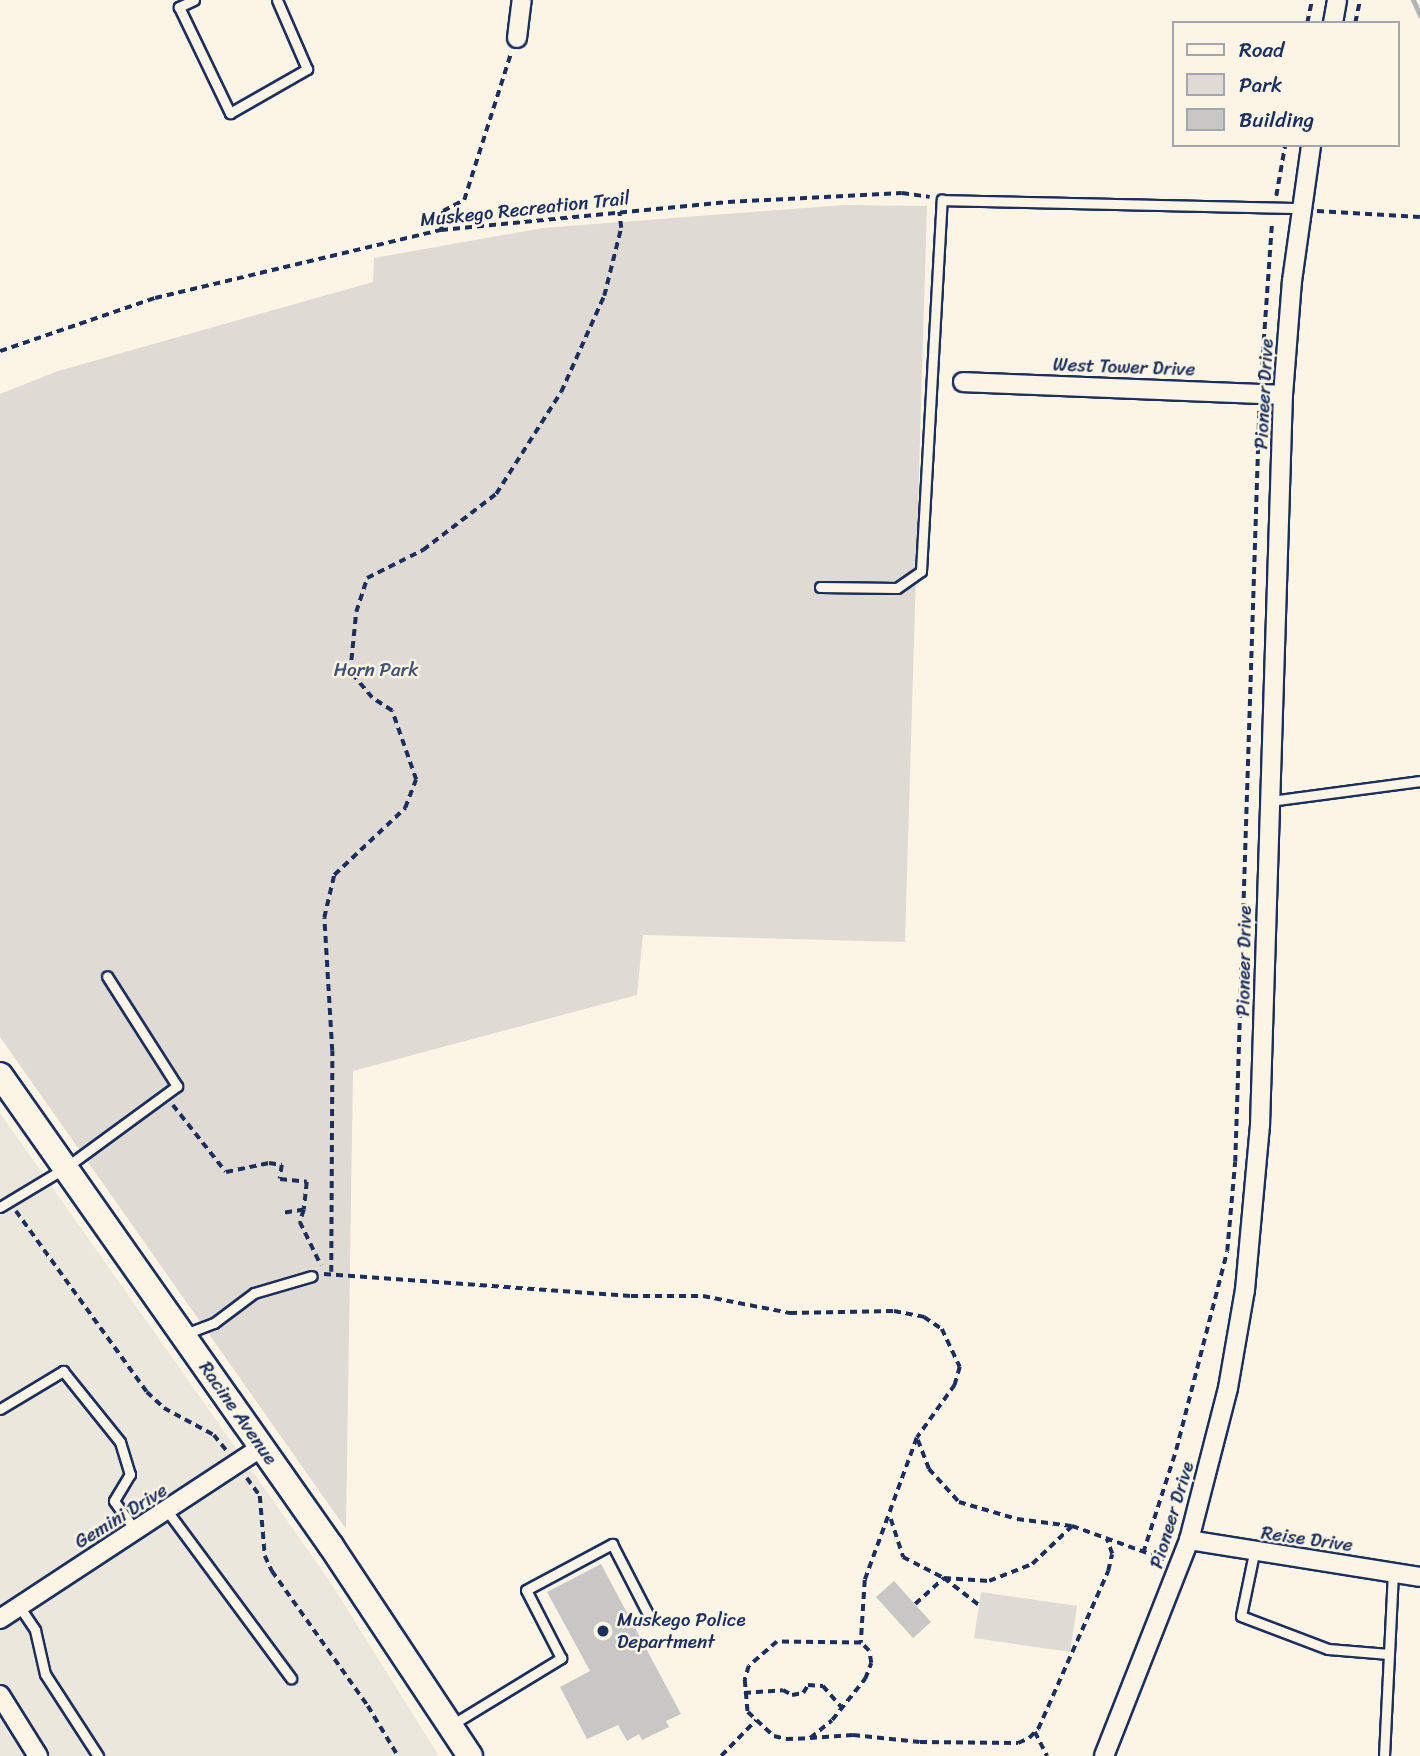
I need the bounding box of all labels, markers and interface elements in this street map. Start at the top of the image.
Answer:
legend [1172,21,1399,147]
text: Road [1239,31,1284,69]
text: Park [1239,66,1282,104]
text: Building [1239,101,1314,139]
street label: Muskego Recreation Trail [419,187,631,231]
street label: Pioneer Drive [1250,338,1278,450]
street label: West Tower Drive [1052,353,1196,381]
park label: Horn Park [333,659,419,681]
street label: Pioneer Drive [1232,905,1256,1017]
street label: Racine Avenue [194,1357,282,1469]
street label: Pioneer Drive [1145,1458,1199,1572]
street label: Gemini Drive [70,1479,172,1553]
street label: Reise Drive [1260,1521,1354,1557]
place label: Muskego Police Department [617,1609,746,1653]
marker: Muskego Police Department [595,1623,611,1639]

